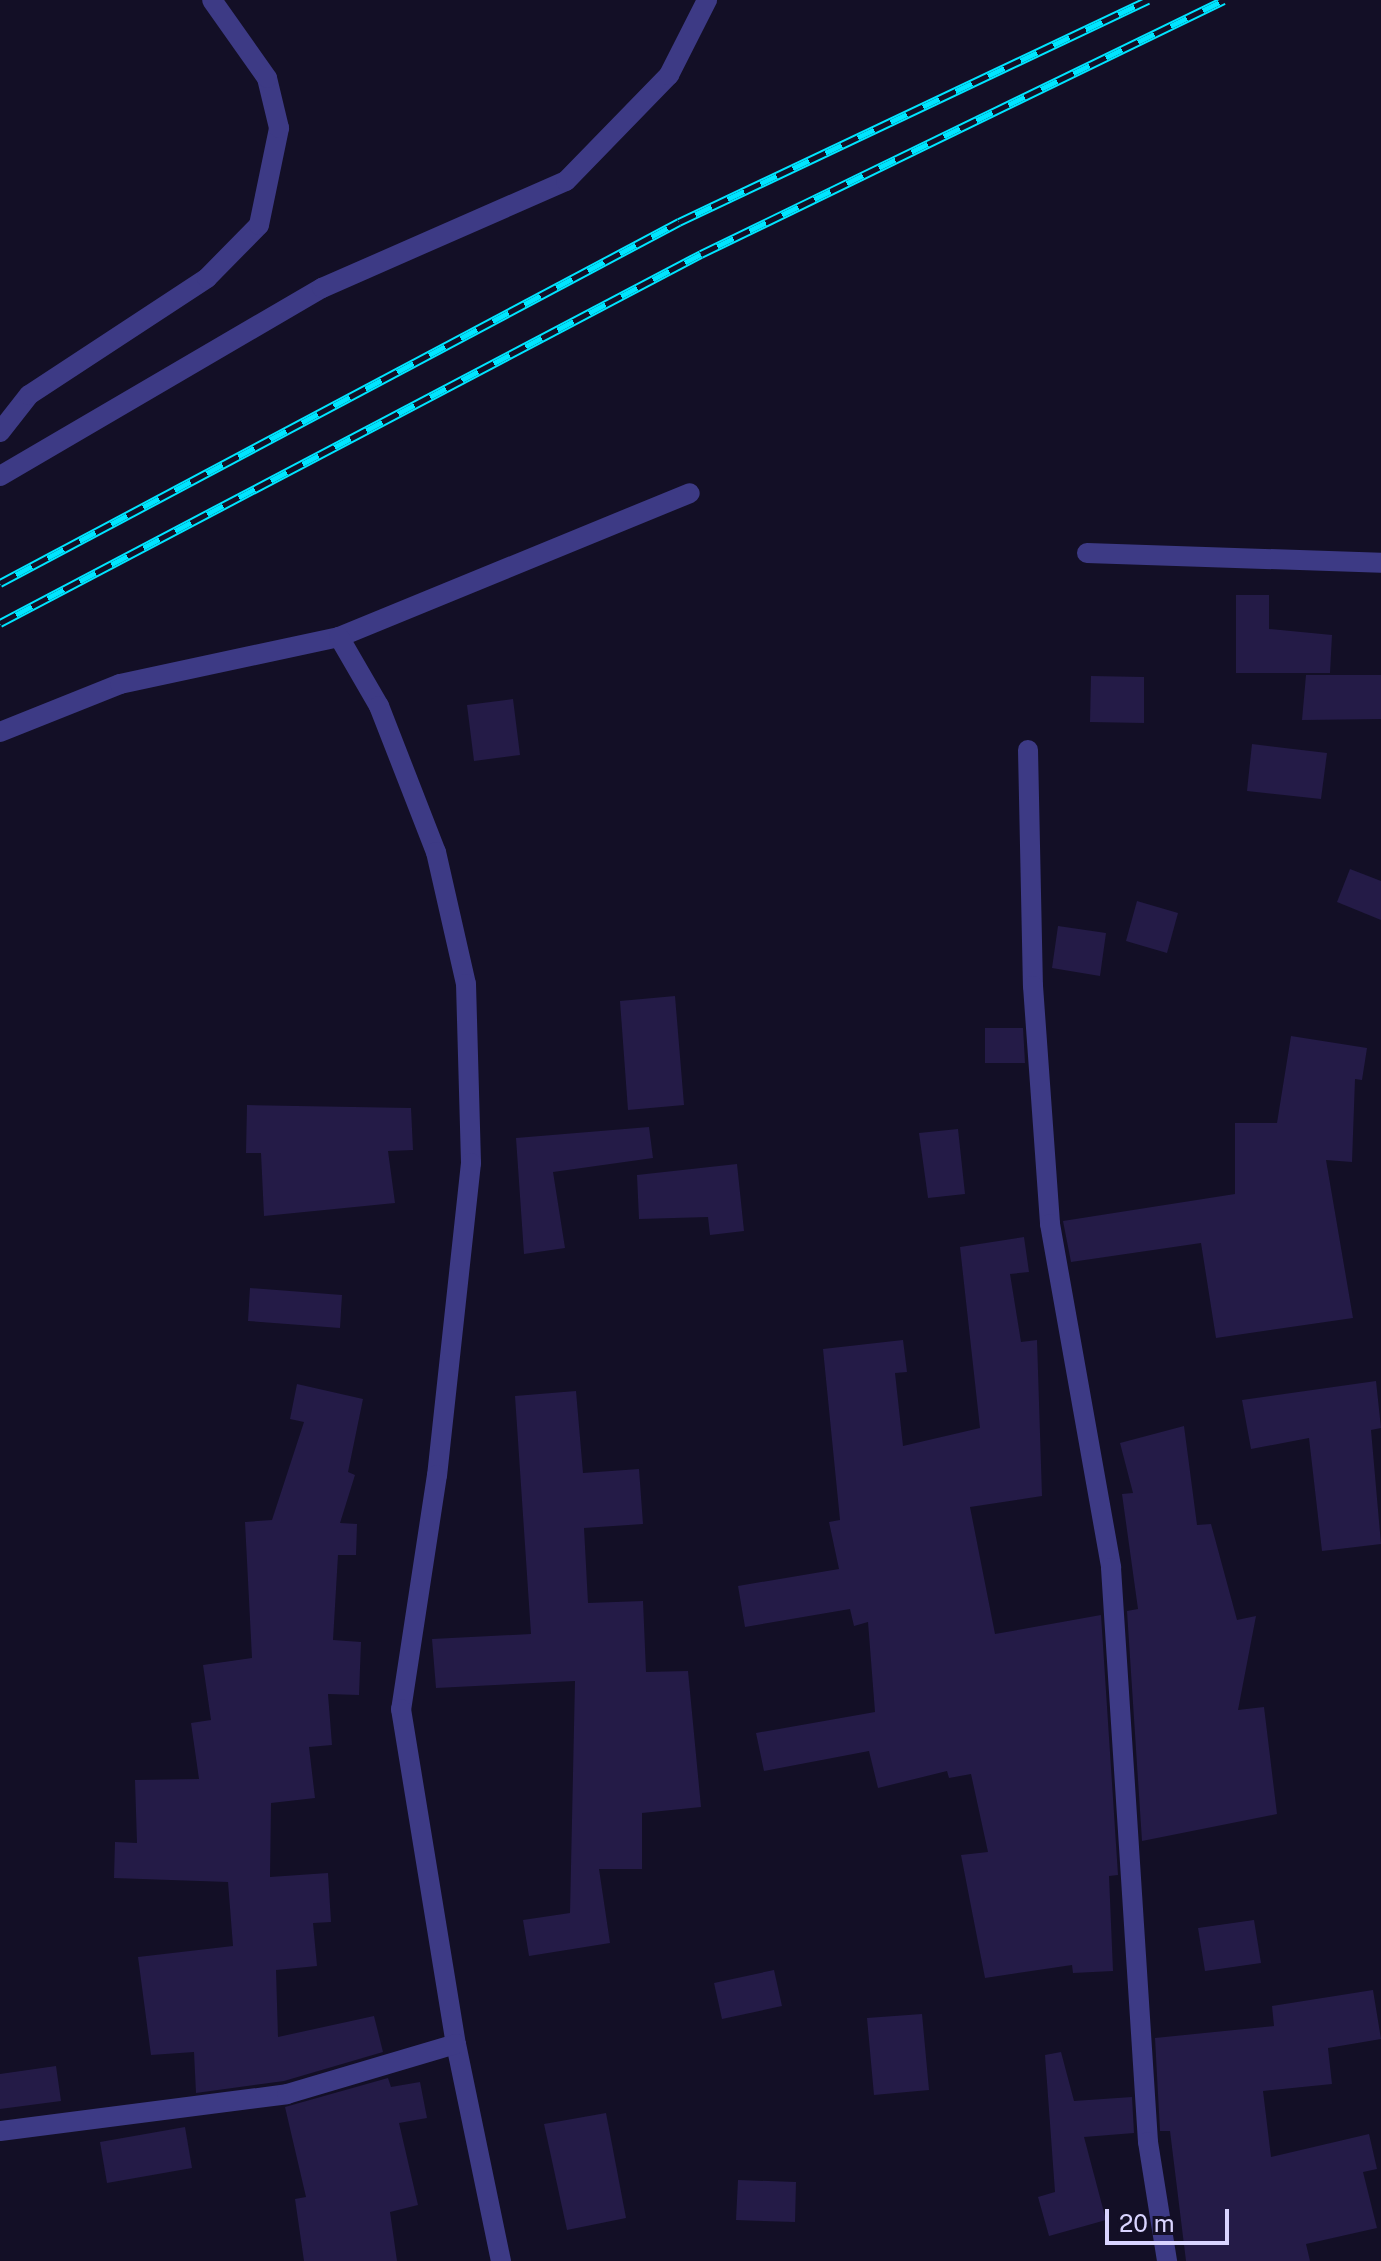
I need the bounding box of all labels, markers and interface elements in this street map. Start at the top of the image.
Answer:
scale bar [1109,2193,1233,2243]
text: 20 m [1119,2209,1175,2237]

